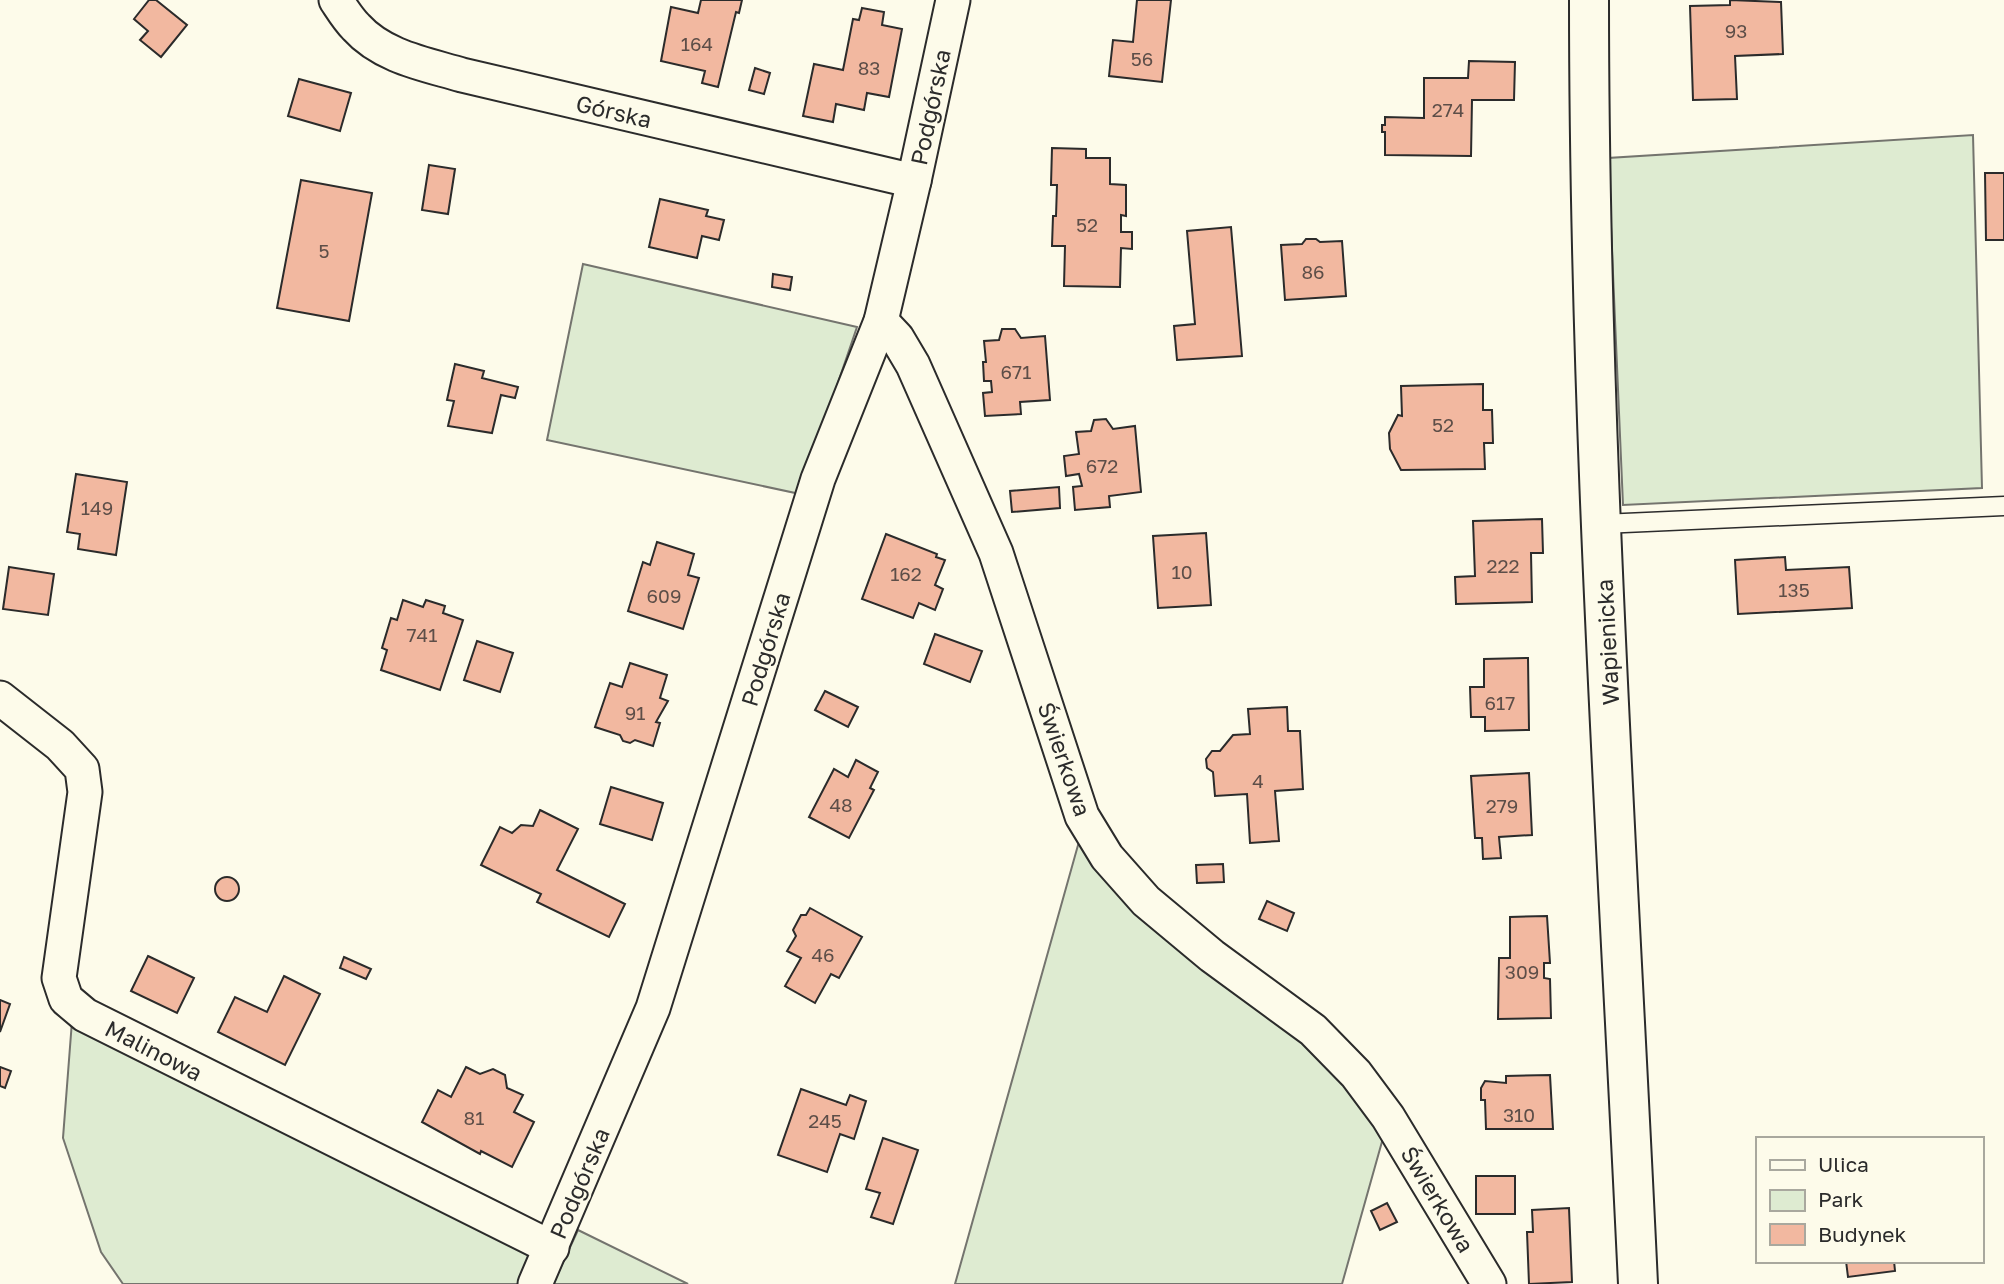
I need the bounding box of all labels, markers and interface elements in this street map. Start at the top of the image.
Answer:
house number: 93 [1725,19,1747,42]
house number: 164 [681,32,713,55]
street label: Podgórska [904,47,956,167]
house number: 56 [1131,47,1153,70]
house number: 83 [858,56,880,79]
street label: Górska [573,89,655,133]
house number: 274 [1432,98,1464,121]
house number: 52 [1076,213,1098,236]
house number: 5 [318,239,330,262]
house number: 86 [1301,260,1325,283]
house number: 671 [1001,360,1031,383]
house number: 52 [1432,413,1454,436]
house number: 672 [1086,454,1118,477]
house number: 149 [81,496,113,519]
house number: 222 [1486,554,1520,577]
house number: 10 [1172,560,1193,583]
house number: 162 [890,562,922,585]
street label: Wapienicka [1590,578,1624,706]
house number: 135 [1778,578,1810,601]
house number: 609 [647,584,681,607]
street label: Podgórska [734,589,796,709]
house number: 741 [407,623,437,646]
house number: 617 [1485,691,1515,714]
street label: Świerkowa [1032,698,1098,820]
house number: 91 [625,701,645,724]
house number: 4 [1252,769,1264,792]
house number: 48 [829,793,853,816]
house number: 279 [1486,794,1518,817]
house number: 46 [811,943,835,966]
house number: 309 [1505,960,1539,983]
street label: Malinowa [101,1014,207,1086]
house number: 310 [1503,1103,1535,1126]
house number: 81 [464,1106,484,1129]
house number: 245 [808,1109,842,1132]
street label: Podgórska [543,1123,615,1243]
legend [1756,1137,1983,1263]
street label: Świerkowa [1395,1141,1481,1257]
text: Ulica [1818,1151,1869,1177]
text: Park [1818,1186,1864,1212]
text: Budynek [1818,1221,1907,1247]

